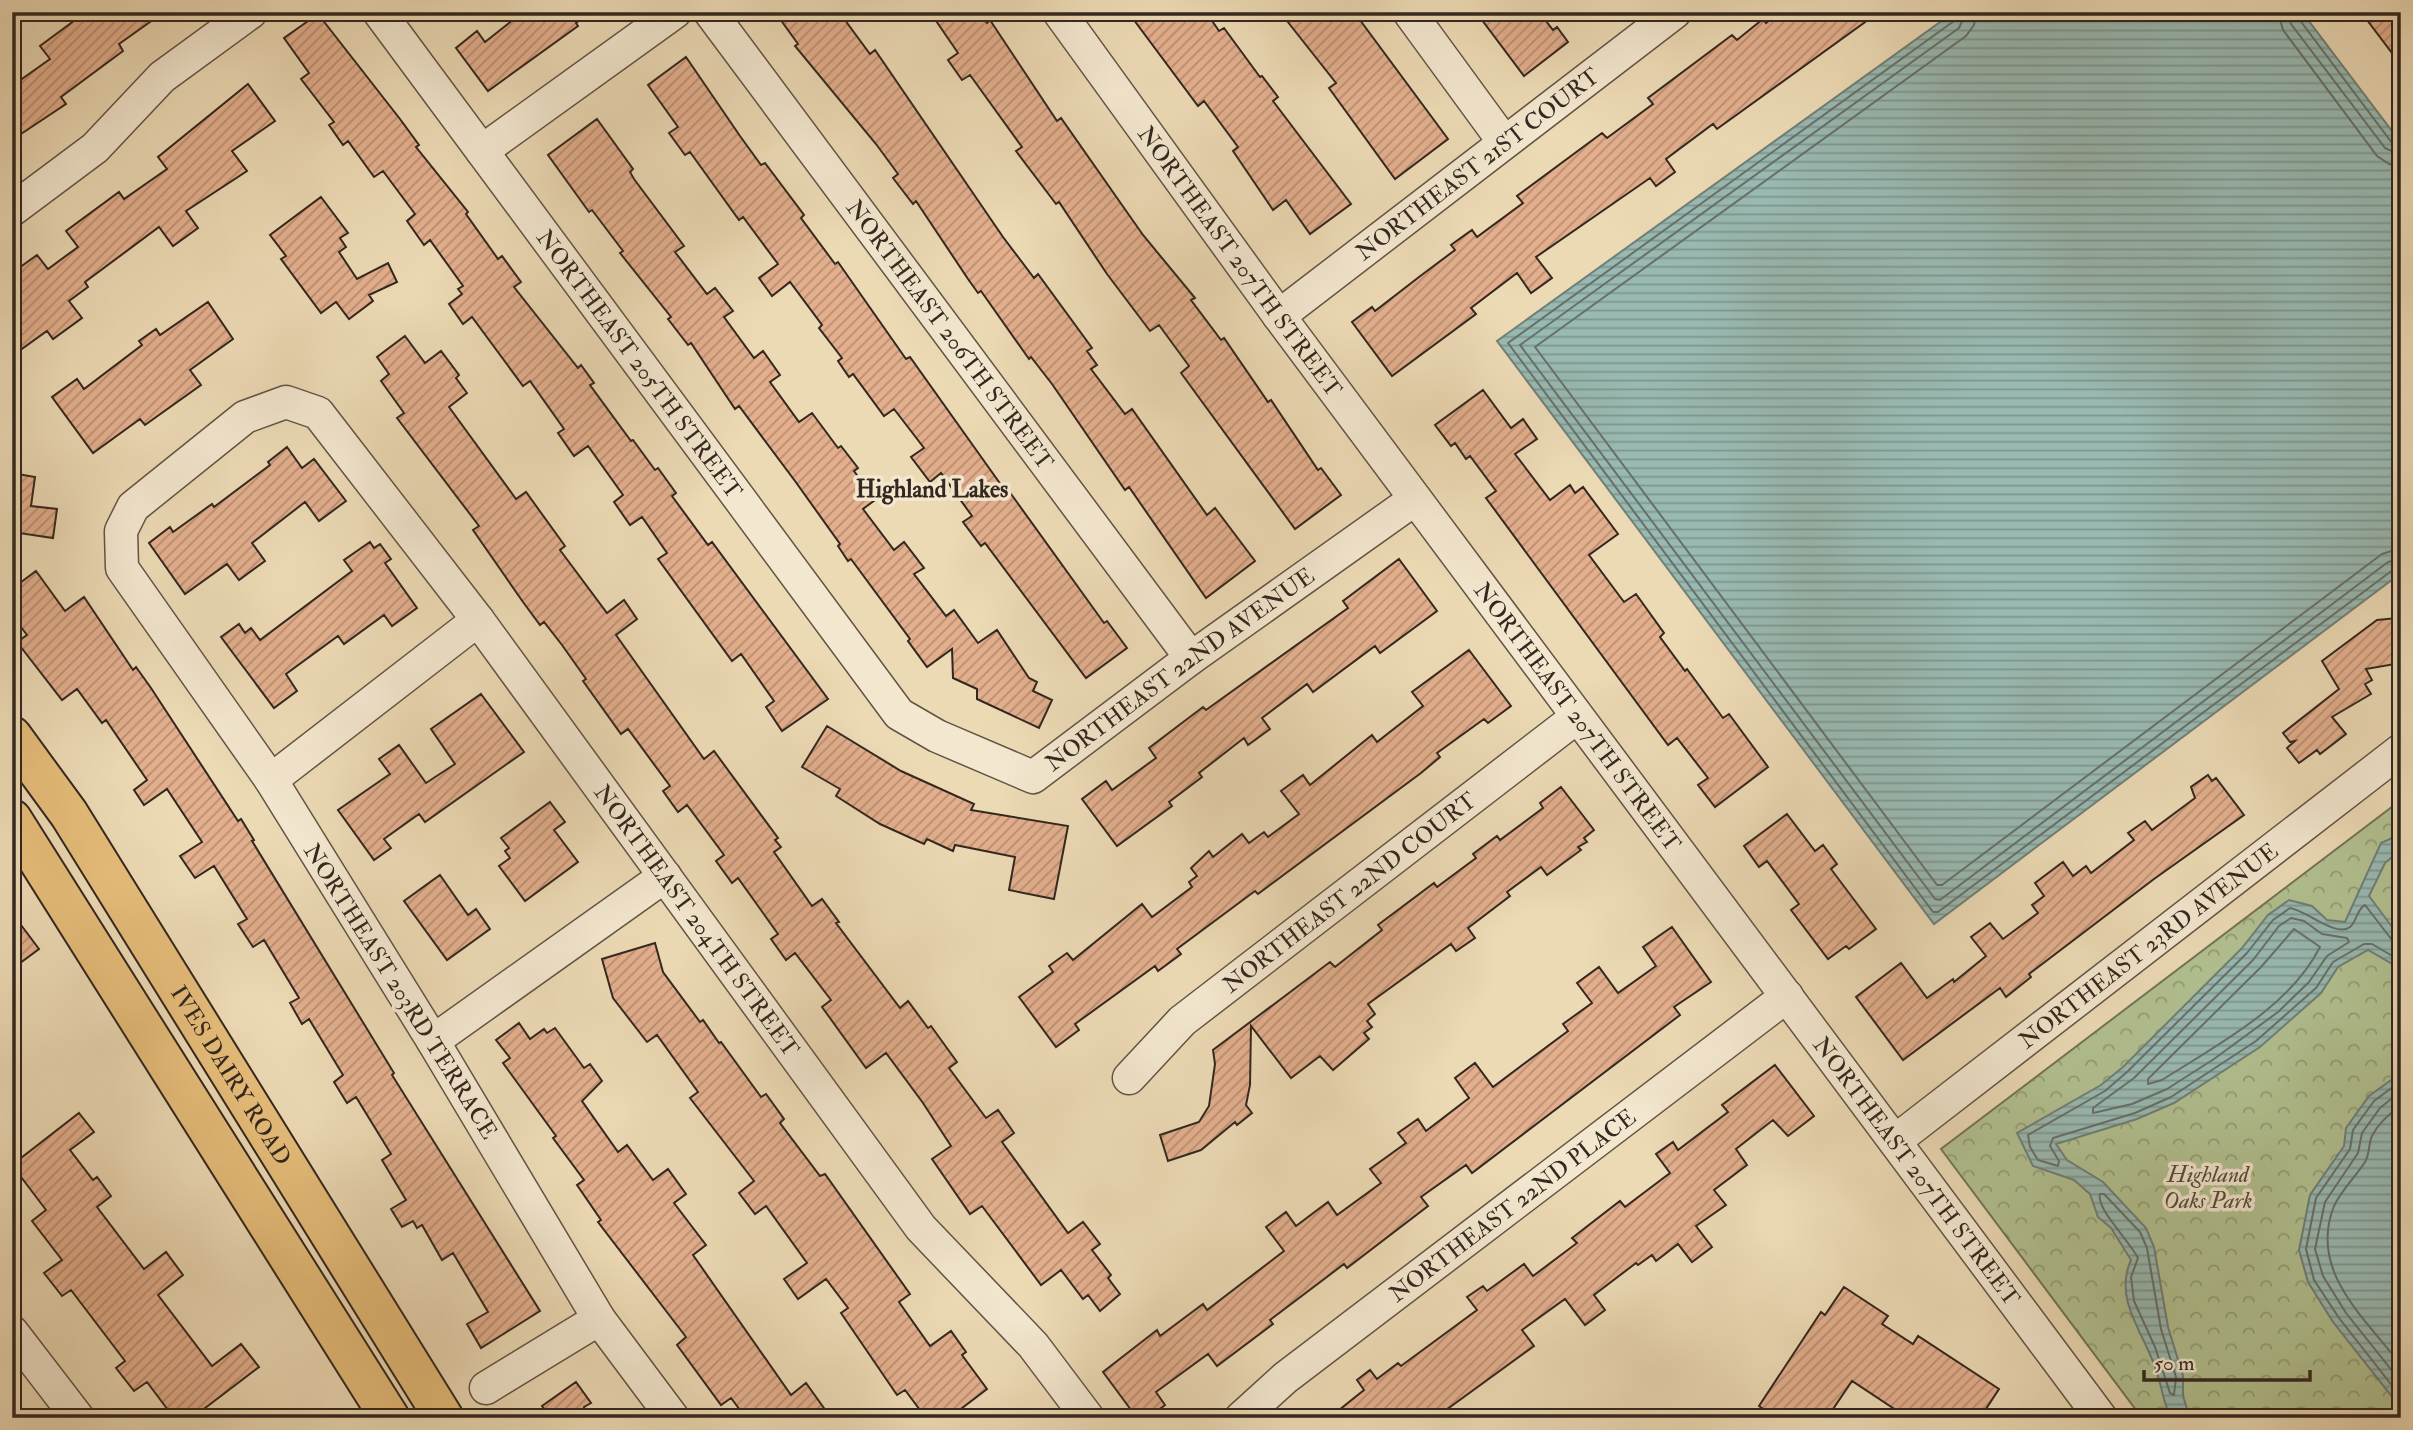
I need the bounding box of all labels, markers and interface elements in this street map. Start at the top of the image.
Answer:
street label: NORTHEAST 21ST COURT [1350,62,1605,267]
street label: NORTHEAST 207TH STREET [1131,120,1348,403]
street label: NORTHEAST 206TH STREET [840,194,1060,475]
street label: NORTHEAST 205TH STREET [530,224,748,505]
district label: Highland Lakes [856,474,1008,505]
street label: NORTHEAST 22ND AVENUE [1040,561,1320,778]
street label: NORTHEAST 207TH STREET [1468,577,1687,857]
street label: NORTHEAST 204TH STREET [588,779,805,1063]
street label: NORTHEAST 22ND COURT [1217,786,1482,999]
street label: NORTHEAST 23RD AVENUE [2013,837,2284,1055]
street label: NORTHEAST 203RD TERRACE [297,838,504,1144]
street label: IVES DAIRY ROAD [164,980,297,1171]
street label: NORTHEAST 207TH STREET [1807,1031,2026,1312]
street label: NORTHEAST 22ND PLACE [1383,1102,1642,1309]
park label: Highland Oaks Park [2163,1160,2253,1215]
scale bar [2144,1339,2310,1383]
text: 50 m [2154,1350,2195,1377]

